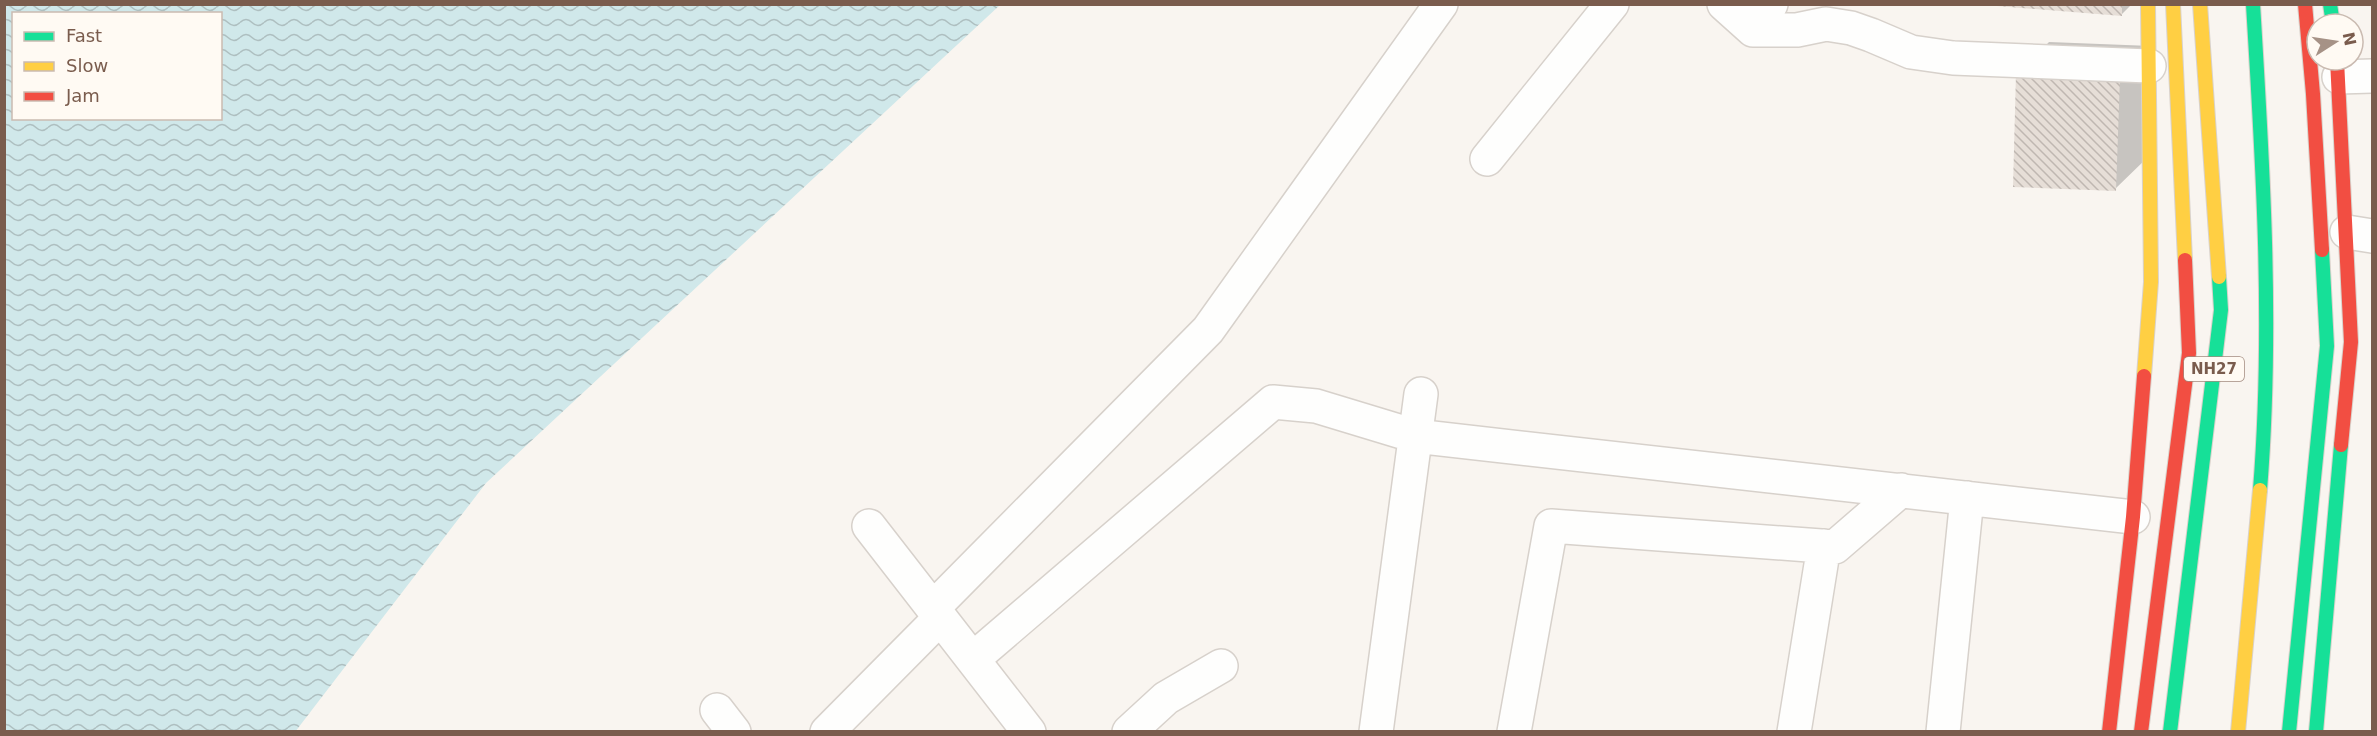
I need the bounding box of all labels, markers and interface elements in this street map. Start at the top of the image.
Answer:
legend [12,12,222,120]
north arrow [2305,12,2365,72]
text: Fast [66,25,102,46]
text: N [2338,30,2360,48]
text: Slow [66,55,108,76]
text: Jam [65,85,100,106]
road number: NH27 [2184,357,2244,381]

